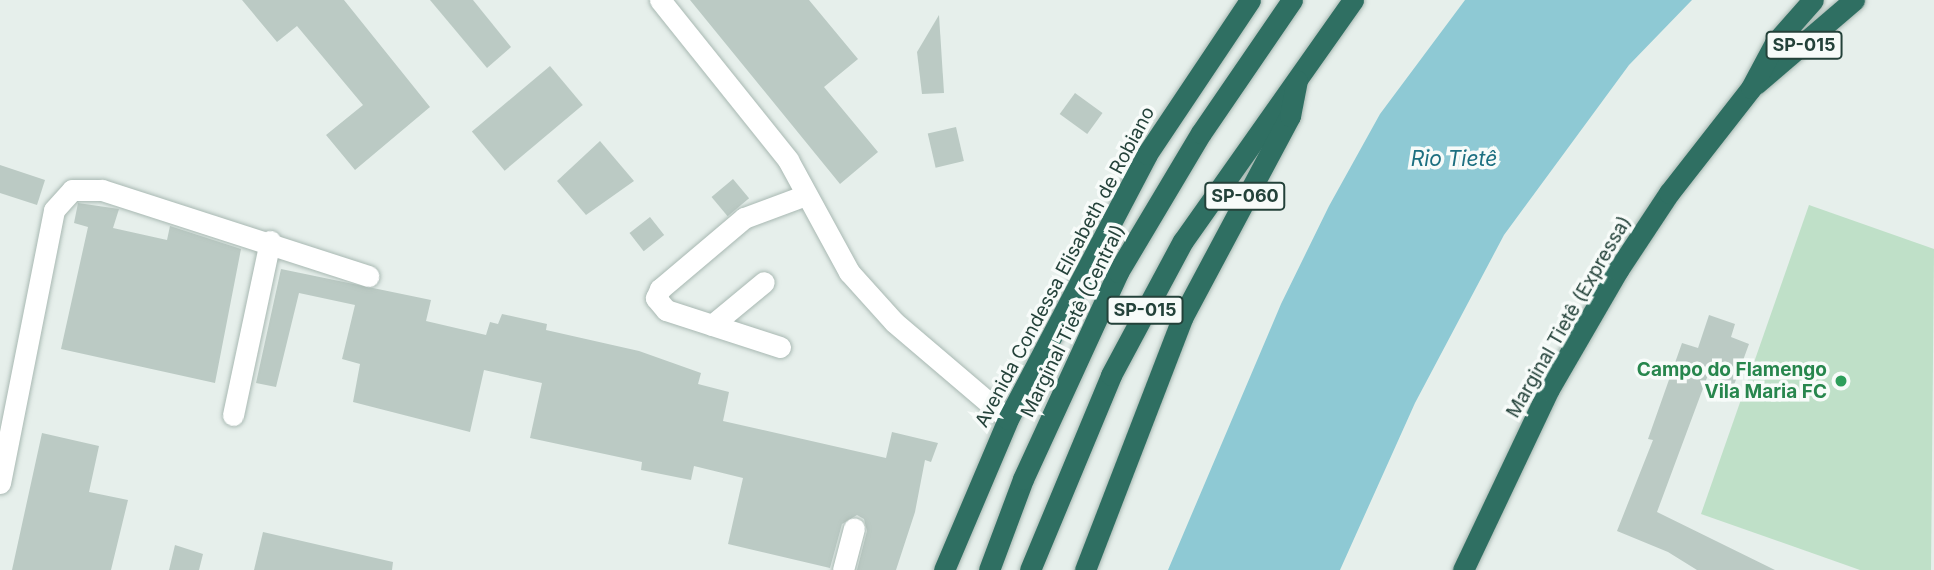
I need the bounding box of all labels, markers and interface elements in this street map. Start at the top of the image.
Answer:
road number: SP-015 [1766,31,1842,60]
street label: Avenida Condessa Elisabeth de Robiano [970,103,1160,431]
water label: Rio Tietê [1411,146,1497,172]
road number: SP-060 [1203,182,1287,210]
street label: Marginal Tietê (Expressa) [1502,212,1636,422]
street label: Marginal Tietê (Central) [1016,221,1130,421]
road number: SP-015 [1106,296,1184,324]
place label: Campo do Flamengo Vila Maria FC [1637,359,1827,403]
marker: Campo do Flamengo Vila Maria FC [1833,373,1849,389]

